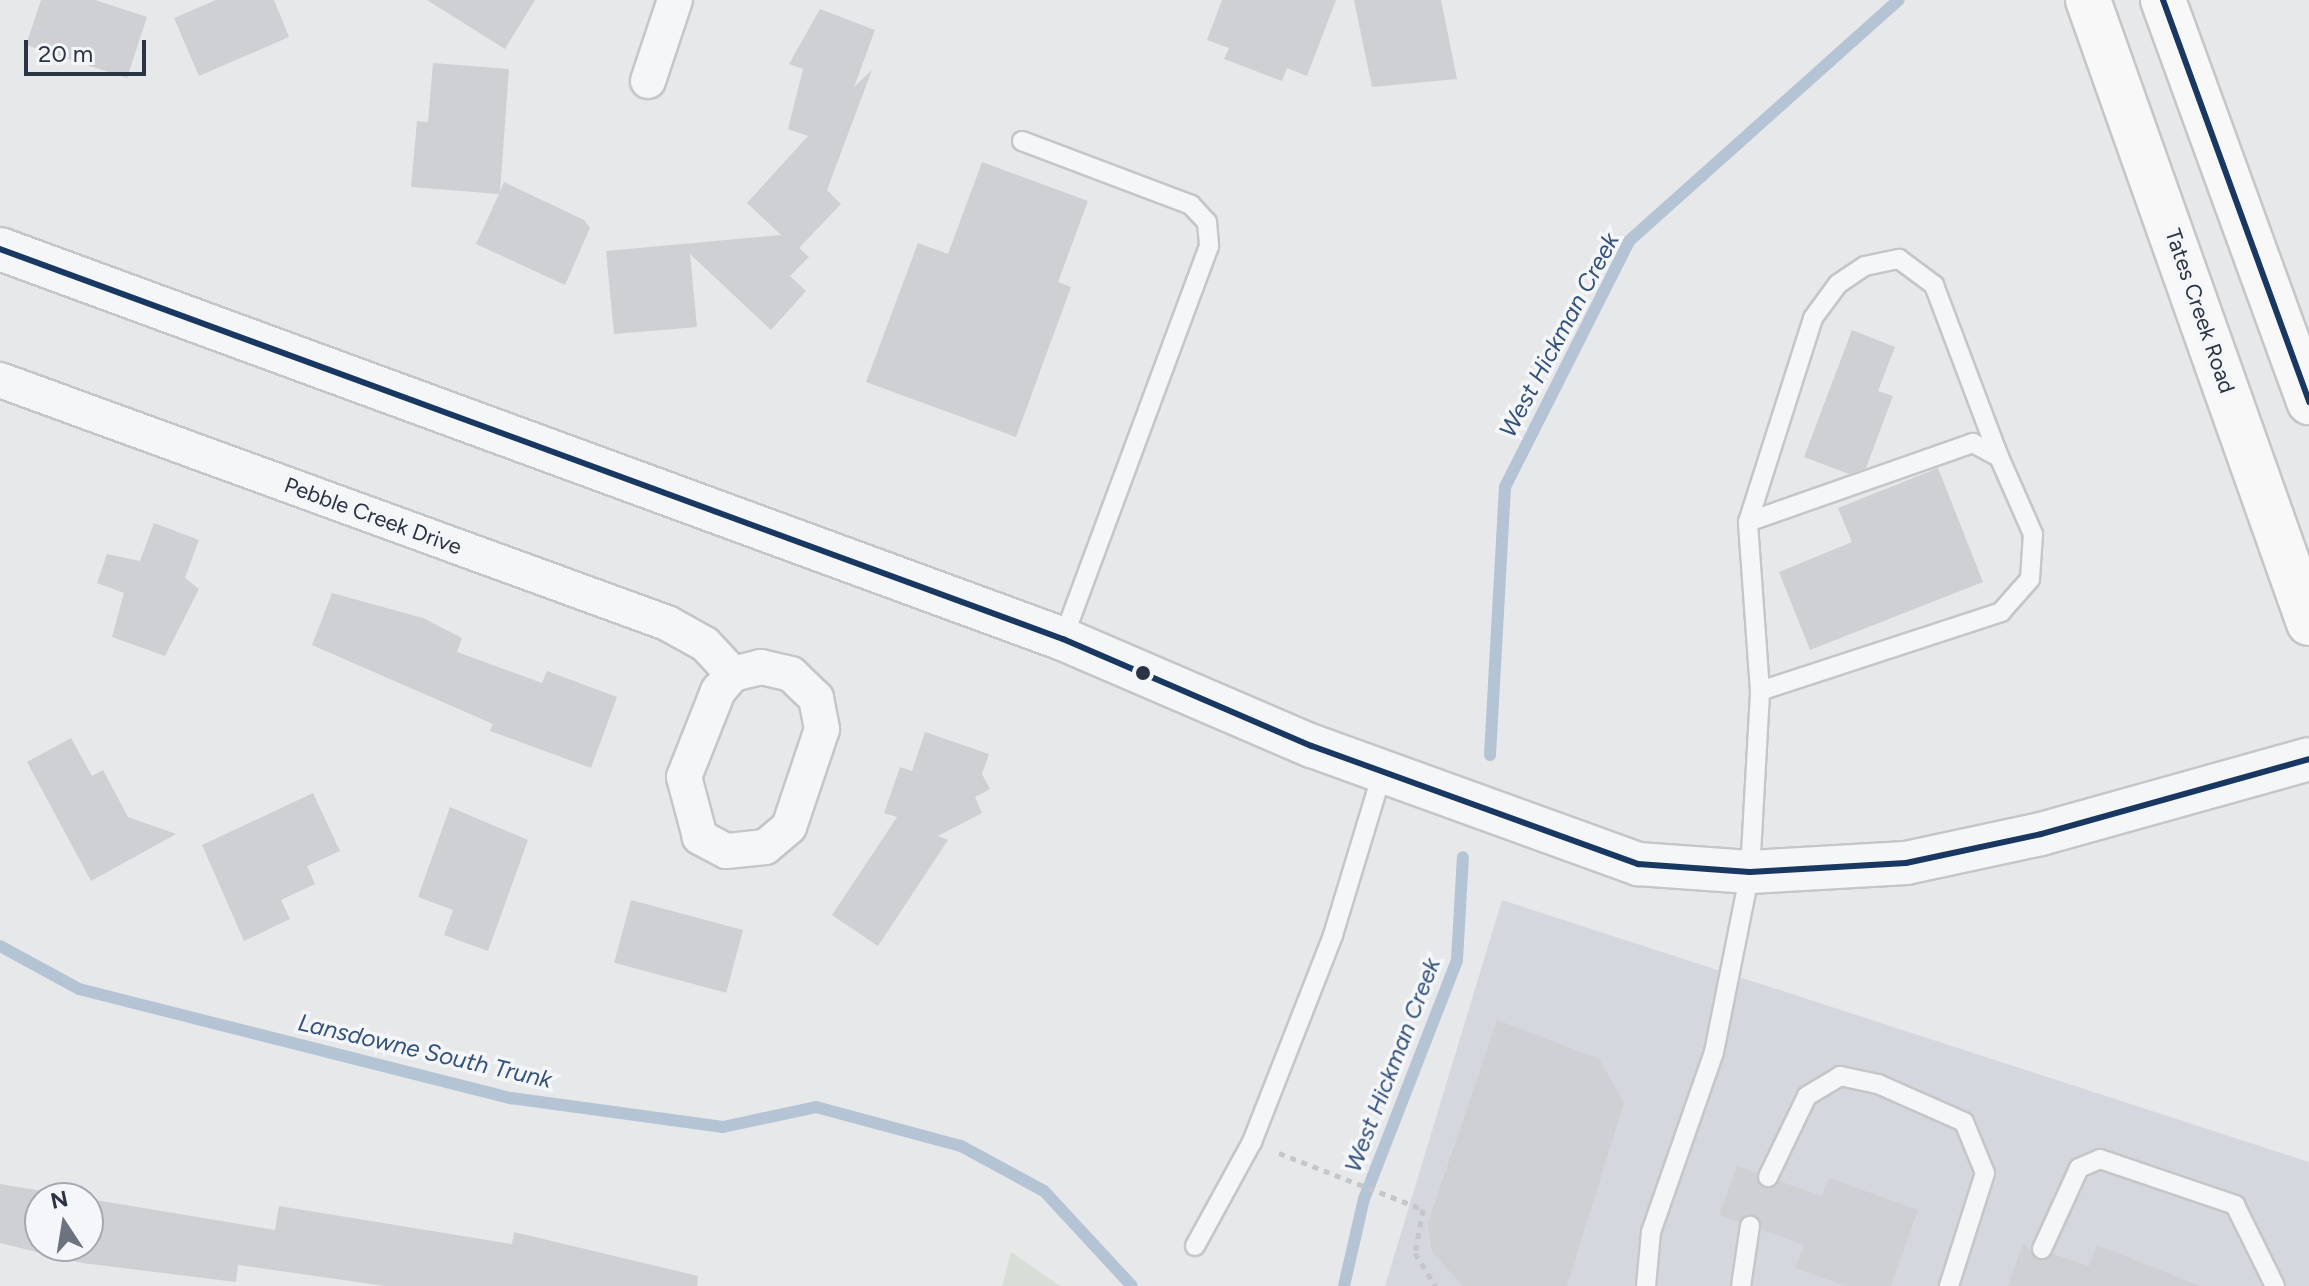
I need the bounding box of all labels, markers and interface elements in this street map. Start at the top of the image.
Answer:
scale bar [28,24,150,74]
text: 20 m [38,39,93,68]
street label: Tates Creek Road [2160,225,2240,397]
water label: West Hickman Creek [1493,228,1625,442]
street label: Pebble Creek Drive [281,472,465,560]
unlabelled marker [1135,665,1151,681]
water label: West Hickman Creek [1338,954,1446,1176]
water label: Lansdowne South Trunk [295,1008,555,1094]
north arrow [24,1182,104,1262]
text: N [48,1185,70,1215]

